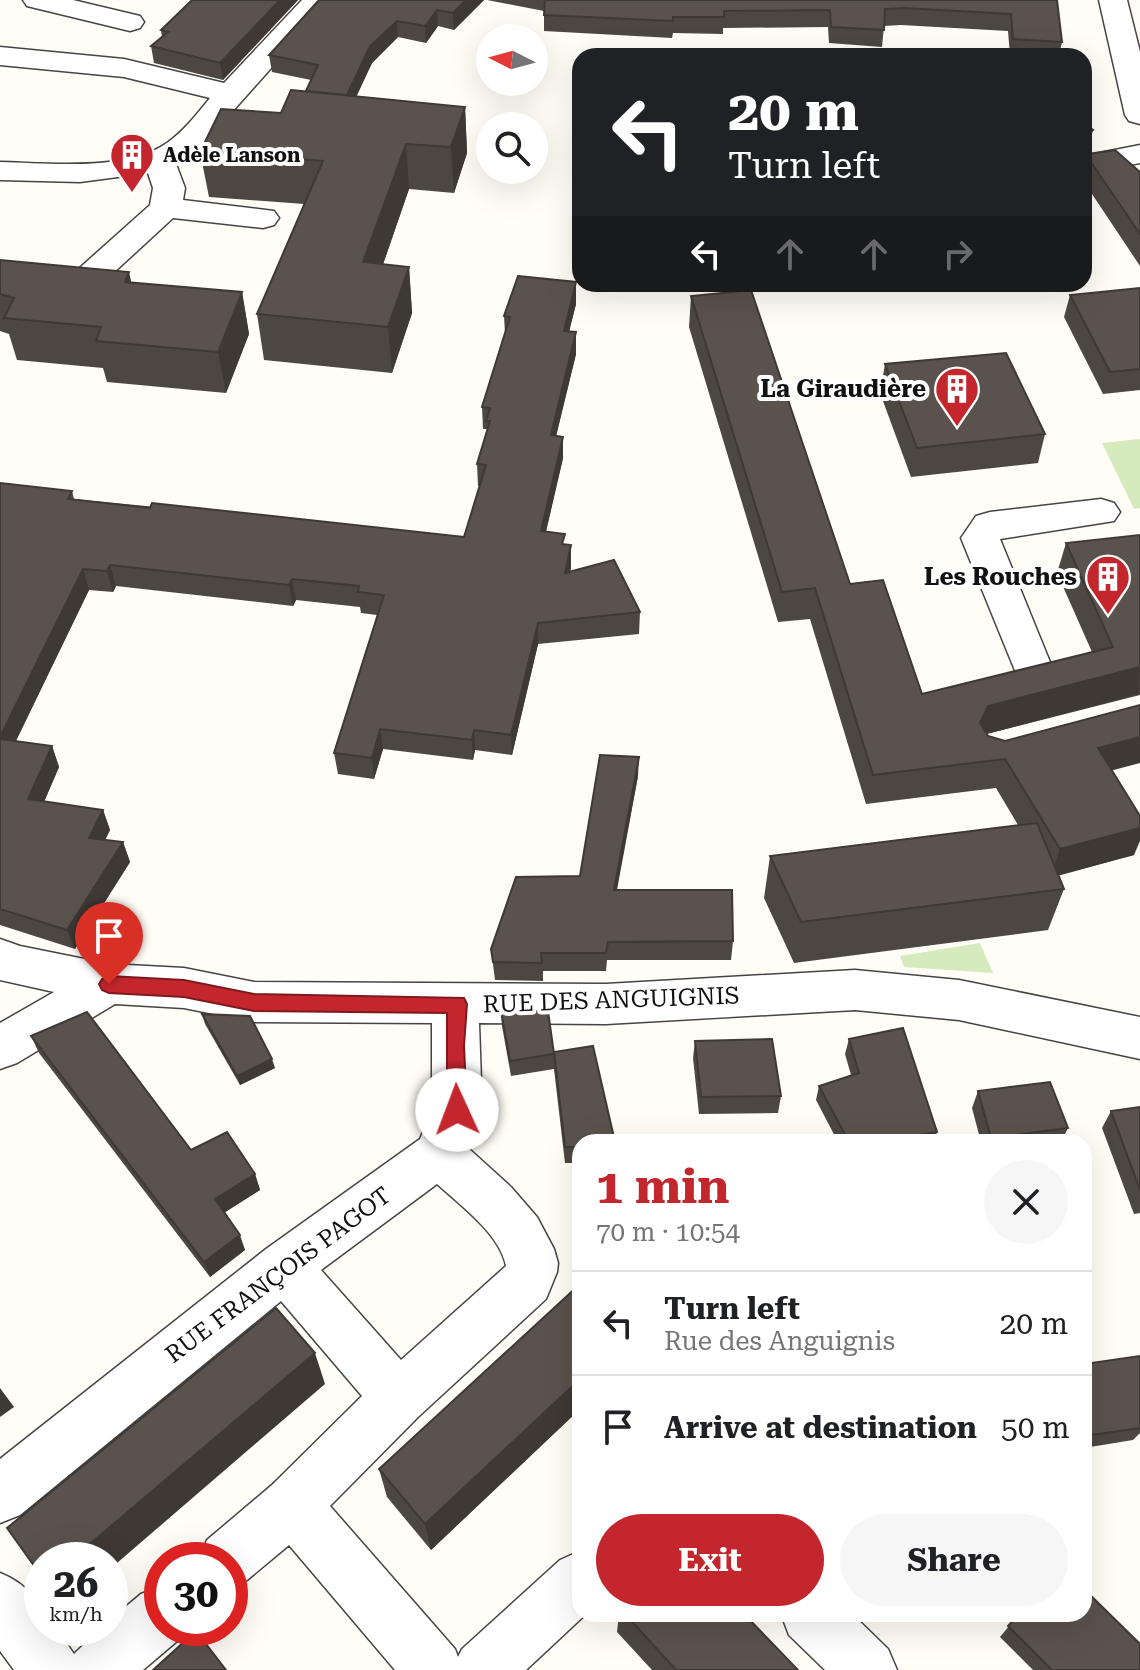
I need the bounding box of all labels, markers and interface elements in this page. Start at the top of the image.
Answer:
north arrow [476,24,548,96]
map controls [476,24,548,184]
text: 20 m [728,78,859,144]
icon: left [596,80,700,184]
button: search [476,112,548,184]
building icon: Adèle Lanson [108,131,156,194]
place label: Adèle Lanson [163,143,301,167]
text: Turn left [728,145,880,187]
icon: left [684,232,728,276]
icon: ahead [768,232,812,276]
icon: ahead [852,232,896,276]
icon: right [936,232,980,276]
building icon: La Giraudière [933,365,981,428]
place label: La Giraudière [761,375,926,403]
building icon: Les Rouches [1084,553,1132,616]
place label: Les Rouches [924,563,1077,591]
pin [75,902,143,984]
icon: arrive [87,914,131,958]
street label: RUE DES ANGUIGNIS [482,982,740,1018]
position arrow [415,1068,499,1152]
text: 1 min [596,1159,729,1215]
button: close [984,1160,1068,1244]
street label: RUE FRANÇOIS PAGOT [160,1181,396,1369]
text: 70 m · 10:54 [596,1217,740,1247]
text: Turn left [664,1291,800,1326]
icon: left [596,1301,640,1345]
text: 20 m [999,1306,1068,1341]
text: Rue des Anguignis [664,1326,895,1356]
icon: arrive [596,1405,640,1449]
text: Arrive at destination [664,1410,977,1445]
text: 50 m [1001,1410,1070,1445]
button: Exit [596,1514,824,1606]
button: Share [840,1514,1068,1606]
speed limit sign: 30 [144,1542,248,1646]
text: 26 [54,1560,98,1607]
text: km/h [49,1602,103,1626]

